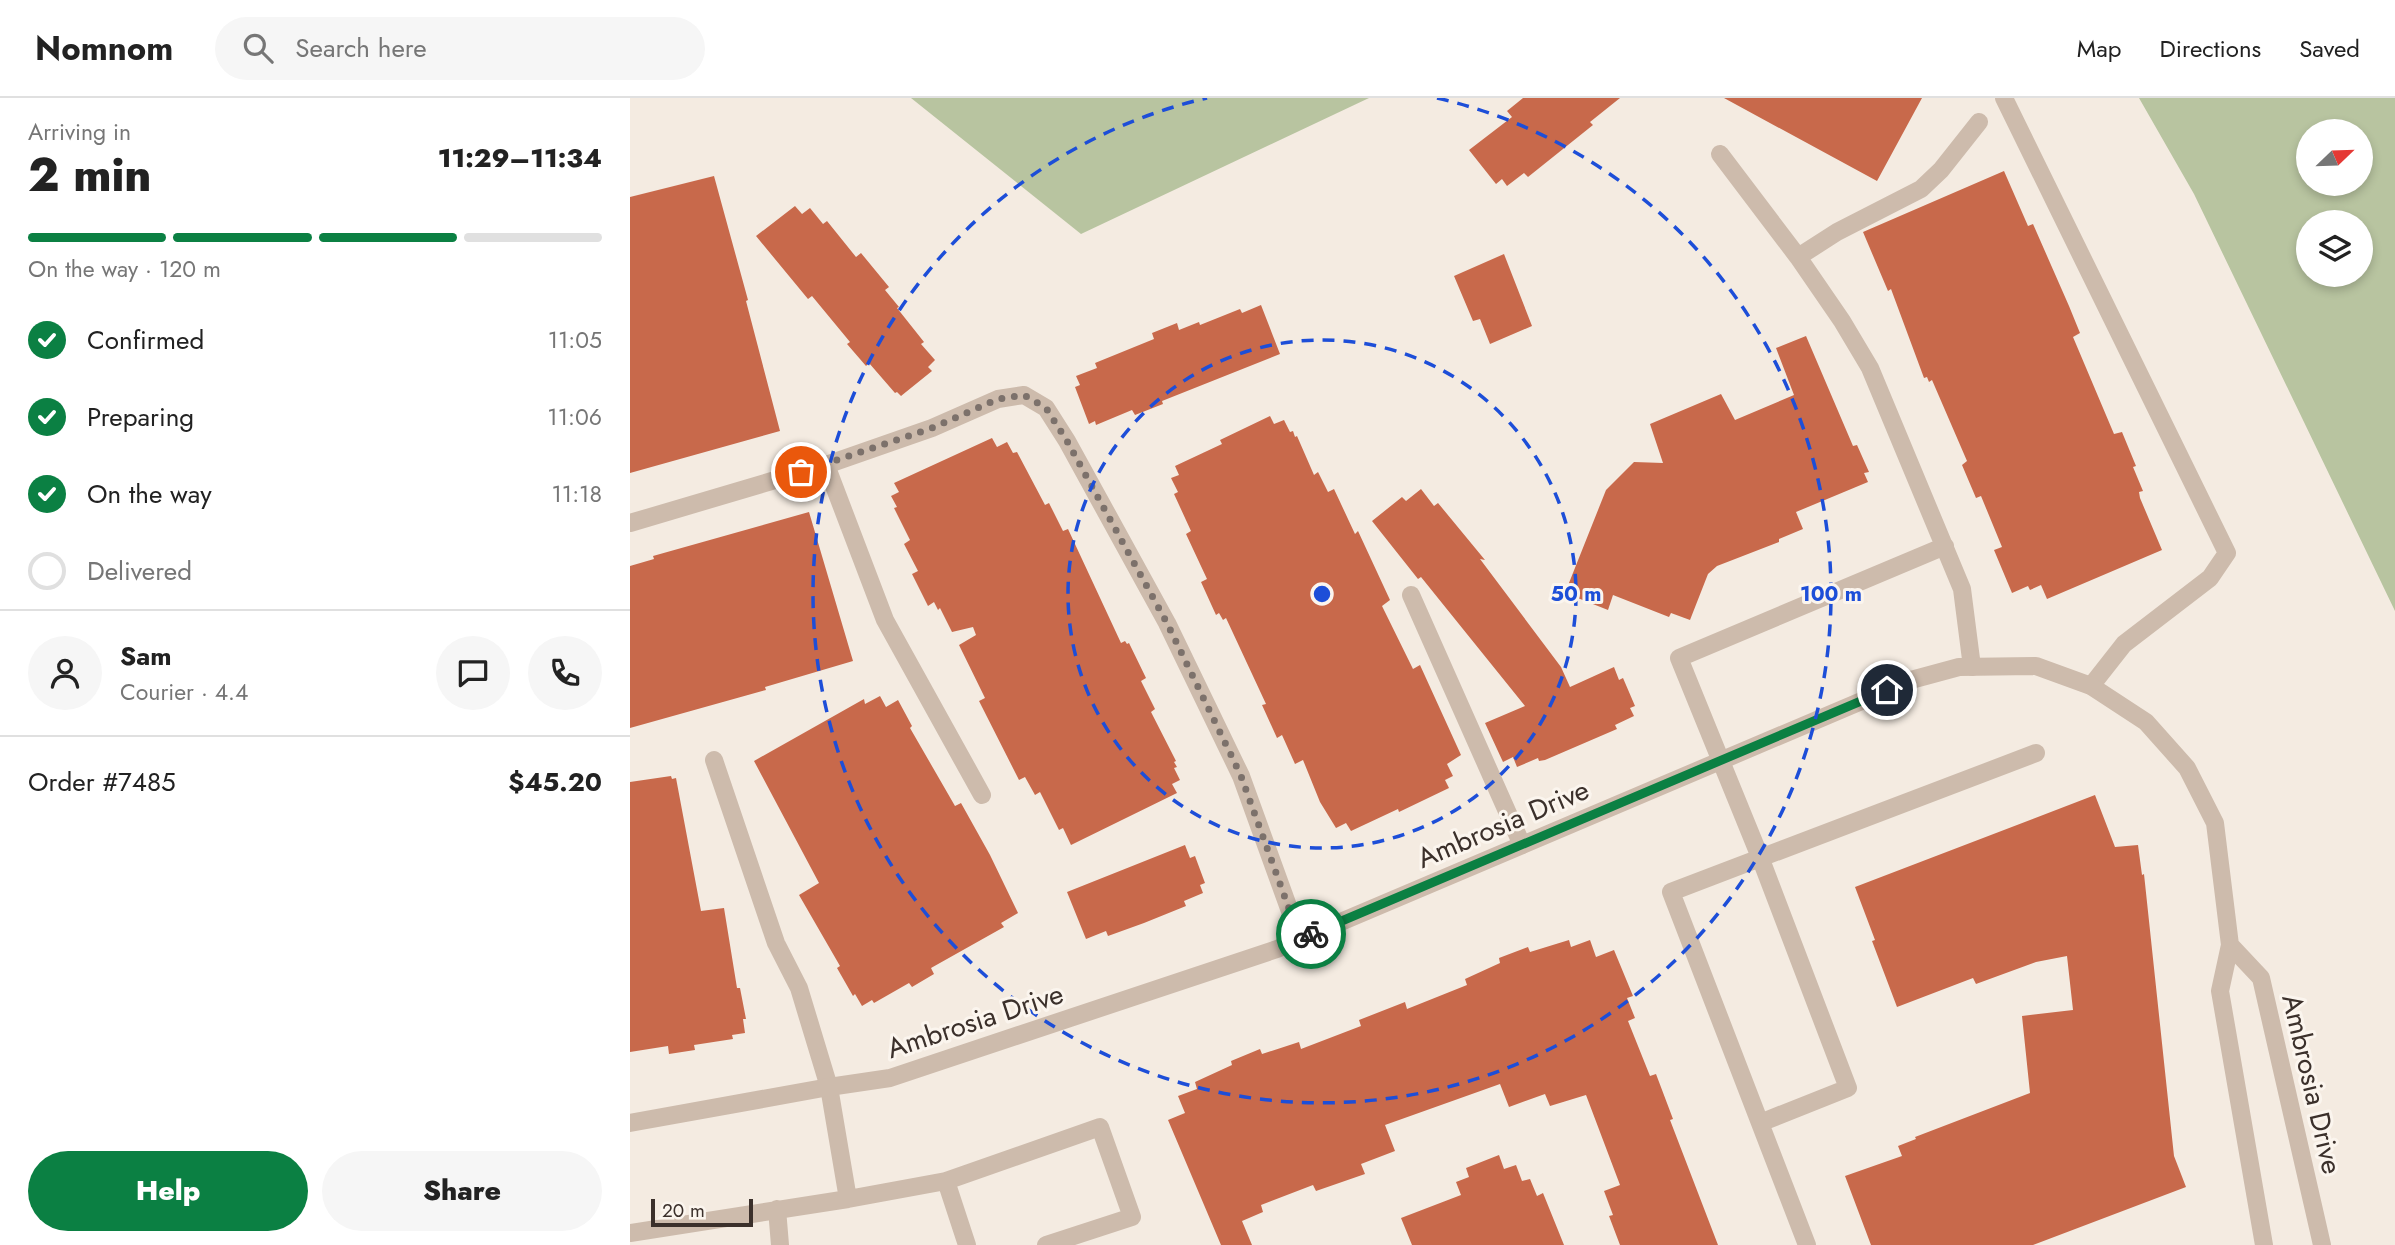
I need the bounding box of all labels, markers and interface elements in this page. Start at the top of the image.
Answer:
search box [215,17,705,80]
text: Nomnom [35,25,173,72]
icon: search [239,29,277,67]
text: Search here [295,29,427,67]
text: Map [2077,31,2122,66]
text: Directions [2160,31,2261,66]
text: Saved [2299,31,2360,66]
text: Arriving in [28,115,131,149]
north arrow [2296,119,2373,196]
map controls [2296,119,2373,287]
text: 11:29–11:34 [438,139,602,177]
text: 2 min [28,142,152,208]
button: layers [2296,210,2373,287]
text: On the way · 120 m [28,252,221,286]
icon: check [28,321,66,359]
text: Confirmed [87,321,204,359]
text: 11:05 [548,323,602,357]
icon: check [28,398,66,436]
text: Preparing [87,398,194,436]
text: 11:06 [547,400,602,434]
pin [771,442,831,502]
icon: bag [782,453,820,491]
icon: check [28,475,66,513]
text: On the way [87,475,212,513]
text: 11:18 [551,477,602,511]
text: Delivered [87,552,192,590]
text: 50 m [1551,579,1601,609]
text: 100 m [1800,579,1862,609]
centre of rings [1310,582,1334,606]
button: person [28,636,102,710]
button: chat [436,636,510,710]
button: phone [528,636,602,710]
text: Sam [120,637,172,675]
pin [1857,660,1917,720]
icon: home [1868,671,1906,709]
text: Courier · 4.4 [120,675,248,709]
text: Order #7485 [28,763,176,801]
text: $45.20 [508,763,602,801]
street label: Ambrosia Drive [1411,769,1595,879]
courier [1276,899,1346,969]
icon: bike [1292,915,1330,953]
street label: Ambrosia Drive [881,973,1069,1069]
street label: Ambrosia Drive [2271,990,2353,1178]
button: Help [28,1151,308,1231]
button: Share [322,1151,602,1231]
scale bar [651,1196,752,1228]
text: 20 m [662,1197,705,1224]

